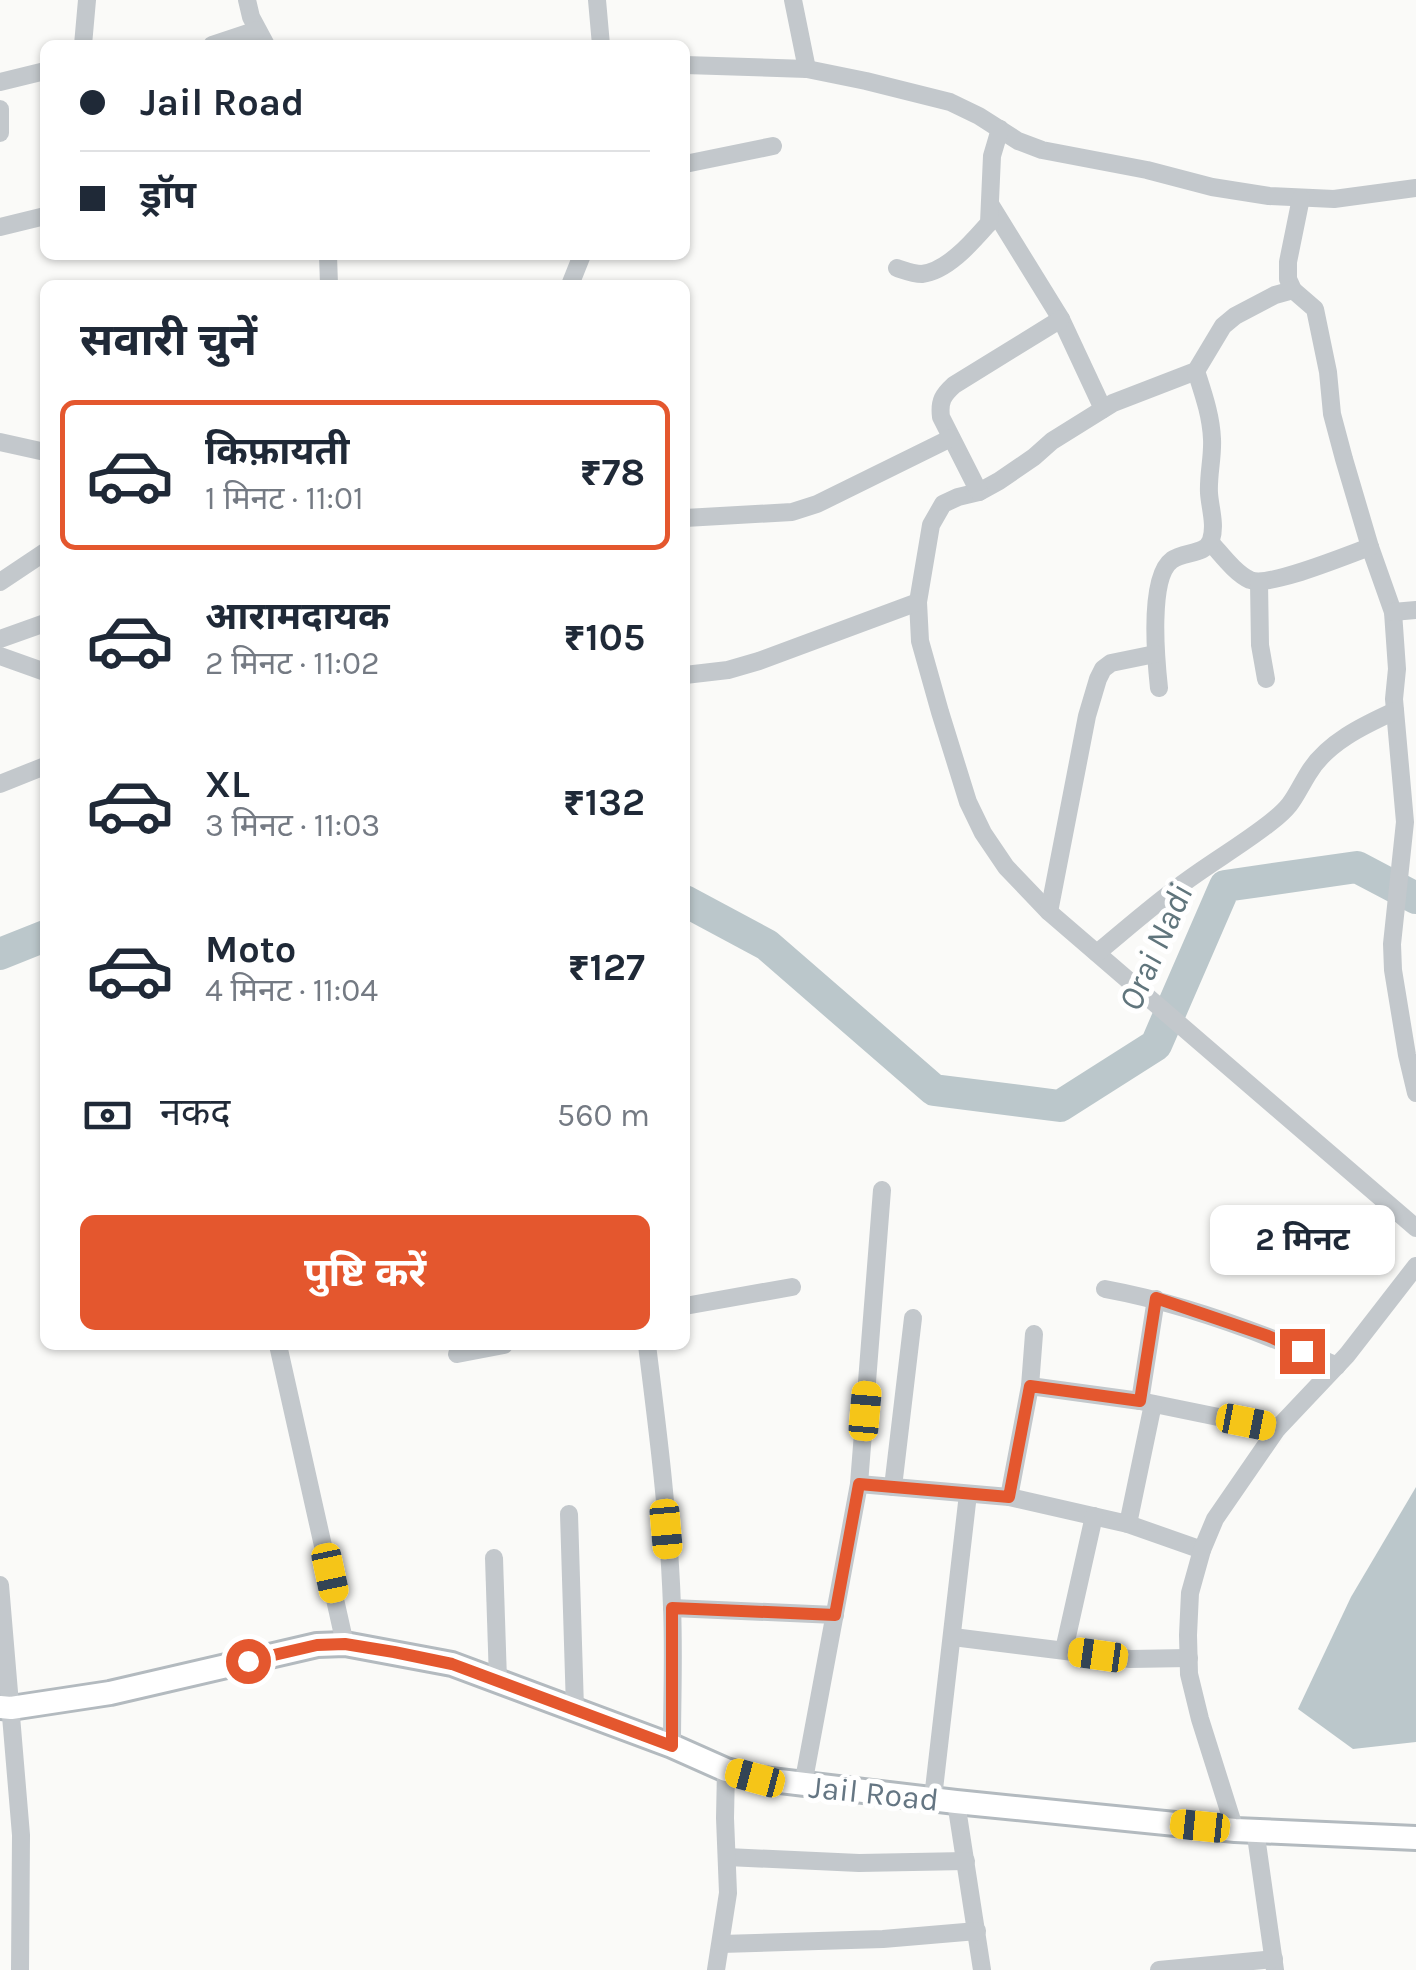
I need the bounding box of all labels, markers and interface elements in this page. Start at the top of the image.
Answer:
text: Jail Road [140,80,304,125]
text: ड्रॉप [140,173,196,218]
text: सवारी चुनें [80,314,257,366]
text: किफ़ायती [205,429,349,474]
icon: car [85,430,175,520]
text: ₹78 [580,450,645,495]
text: 1 मिनट · 11:01 [205,480,364,517]
text: आरामदायक [205,594,389,639]
icon: car [85,595,175,685]
text: ₹105 [564,615,645,660]
text: 2 मिनट · 11:02 [205,645,379,682]
icon: car [85,760,175,850]
text: XL [205,762,250,807]
text: ₹132 [563,780,645,825]
text: 3 मिनट · 11:03 [205,807,380,844]
water label: Orai Nadi [1109,878,1201,1017]
icon: car [85,925,175,1015]
text: Moto [205,927,296,972]
text: ₹127 [568,945,645,990]
text: 4 मिनट · 11:04 [205,972,378,1009]
icon: cash [80,1088,135,1143]
text: नकद [160,1090,230,1135]
text: 560 m [557,1097,650,1134]
callout: 2 मिनट [1210,1206,1394,1276]
button: पुष्टि करें [80,1215,650,1330]
text: 2 मिनट [1255,1221,1350,1258]
route end [1280,1329,1325,1374]
car [847,1380,883,1442]
car [1214,1402,1278,1442]
car [648,1498,684,1560]
car [309,1541,351,1605]
car [1066,1636,1130,1674]
route start [226,1639,271,1684]
car [722,1756,788,1800]
street label: Jail Road [807,1768,941,1819]
car [1169,1808,1231,1844]

